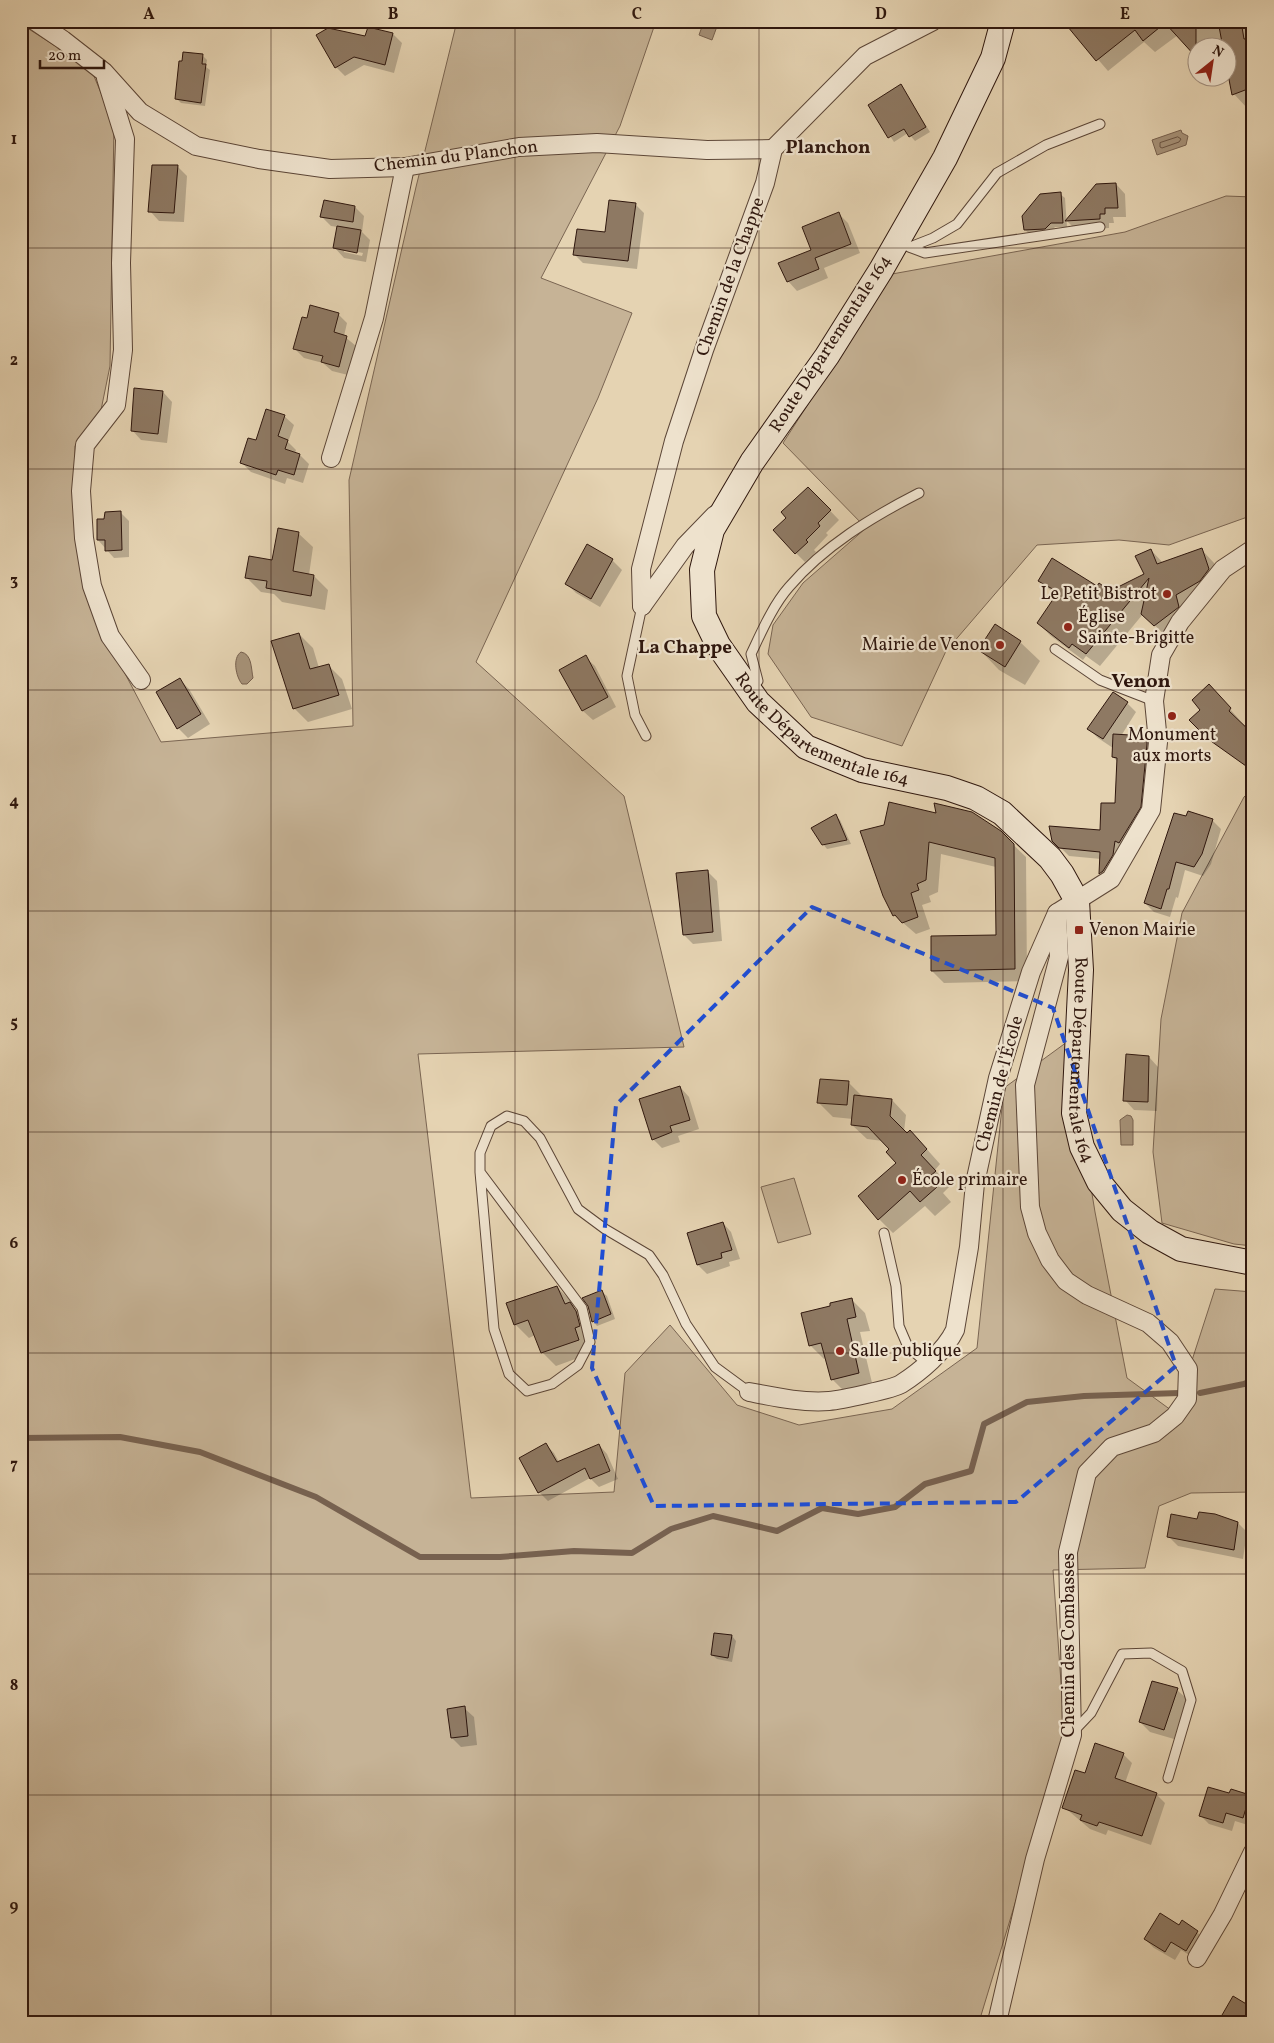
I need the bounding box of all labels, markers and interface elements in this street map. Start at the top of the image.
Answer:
text: A [143,4,155,26]
text: B [388,4,399,26]
text: C [632,4,642,26]
text: D [875,4,887,26]
text: E [1120,4,1130,26]
scale bar [40,38,104,70]
north arrow [1186,38,1236,88]
text: N [1209,41,1227,63]
text: 20 m [48,46,81,67]
text: 1 [11,129,17,151]
street label: Chemin du Planchon [373,135,540,179]
district label: Planchon [785,135,871,161]
street label: Chemin de la Chappe [691,194,771,360]
street label: Route Départementale 164 [764,250,898,438]
text: 2 [10,350,18,372]
text: 3 [10,570,18,592]
place label: Le Petit Bistrot [1040,582,1157,607]
marker: Le Petit Bistrot [1161,588,1173,600]
place label: Église Sainte-Brigitte [1078,605,1194,651]
marker: Église Sainte-Brigitte [1062,621,1074,633]
place label: Mairie de Venon [862,633,990,658]
district label: La Chappe [638,635,732,661]
marker: Mairie de Venon [994,639,1006,651]
street label: Route Départementale 164 [729,667,911,792]
district label: Venon [1111,668,1171,696]
marker: Monument aux morts [1166,710,1178,722]
place label: Monument aux morts [1128,723,1216,769]
text: 4 [9,791,19,813]
place label: Venon Mairie [1089,918,1195,943]
marker: Venon Mairie [1073,924,1085,936]
street label: Route Départementale 164 [1061,956,1100,1167]
text: 5 [10,1012,18,1034]
street label: Chemin de l'École [970,1013,1030,1155]
place label: École primaire [912,1168,1027,1193]
marker: École primaire [896,1174,908,1186]
text: 6 [10,1233,19,1255]
place label: Salle publique [850,1339,961,1364]
marker: Salle publique [834,1345,846,1357]
text: 7 [10,1454,18,1476]
street label: Chemin des Combasses [1057,1553,1082,1737]
text: 8 [10,1675,18,1697]
text: 9 [10,1896,19,1918]

